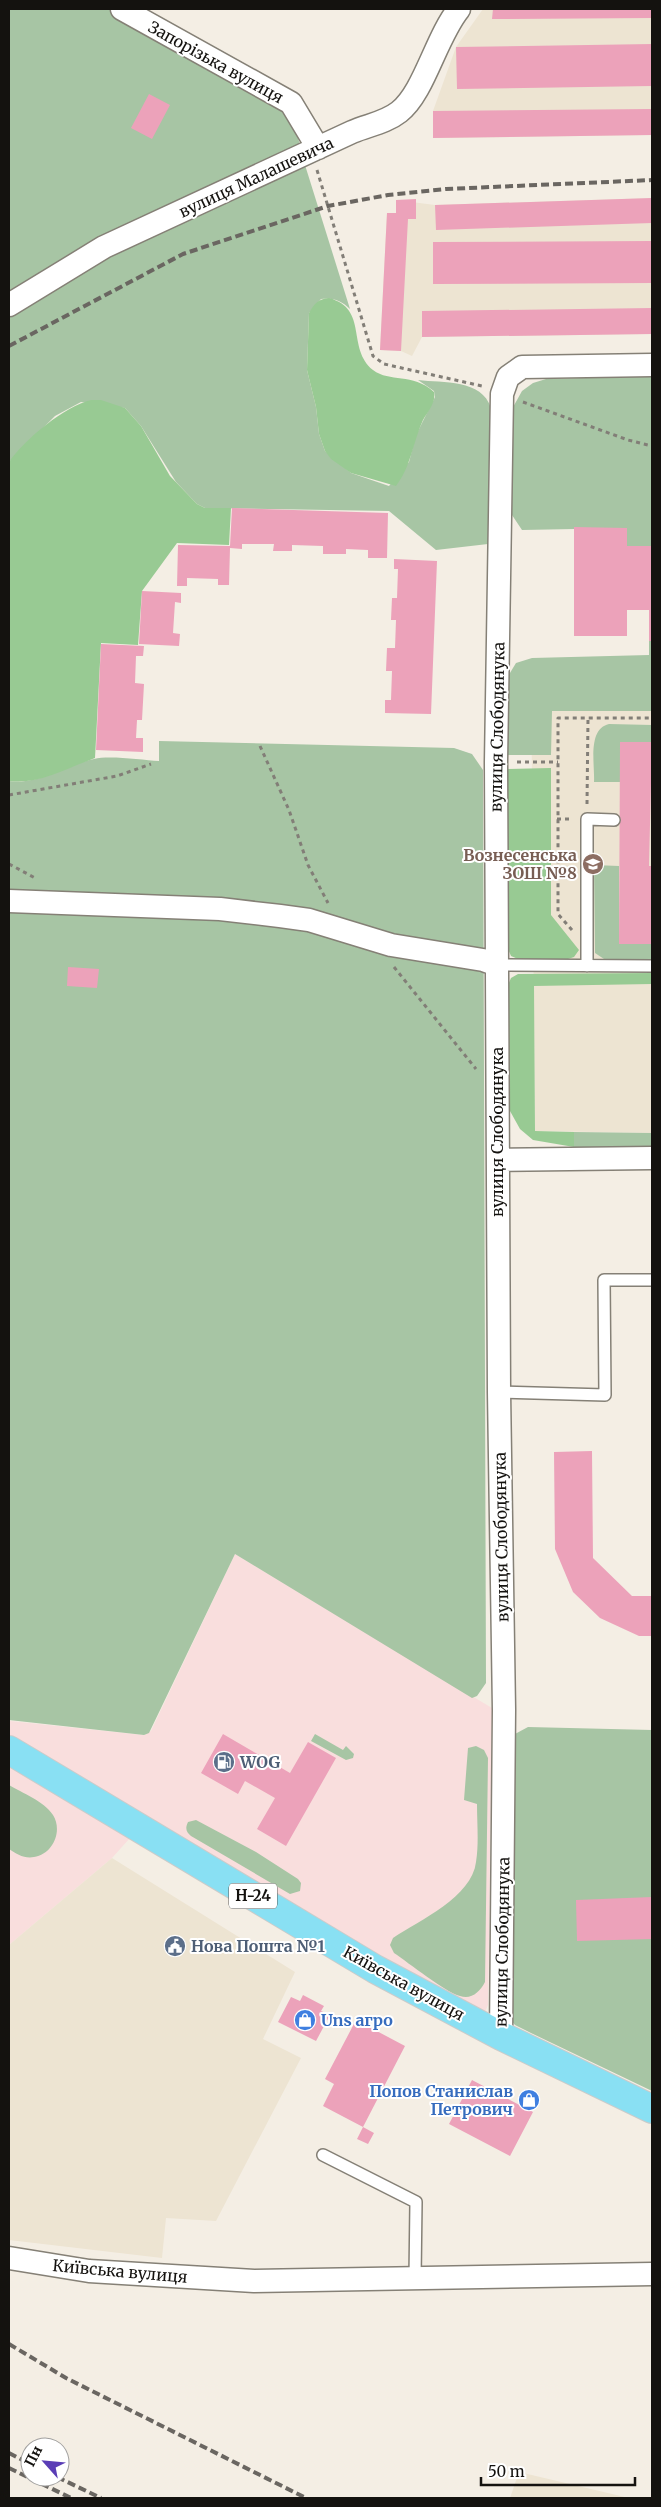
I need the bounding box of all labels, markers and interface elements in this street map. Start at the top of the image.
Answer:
street label: Запорізька вулиця [145,17,287,107]
street label: вулиця Малашевича [175,132,337,222]
street label: вулиця Слободянука [486,641,508,812]
place label: Вознесенська ЗОШ №8 [463,845,577,883]
school or university icon: Вознесенська ЗОШ №8 [581,852,605,876]
street label: вулиця Слободянука [487,1046,507,1217]
street label: вулиця Слободянука [490,1451,512,1622]
fuel station icon: WOG [212,1750,236,1774]
place label: WOG [239,1752,280,1772]
street label: вулиця Слободянука [491,1856,513,2027]
road number: Н-24 [229,1884,277,1908]
public building icon: Нова Пошта №1 [163,1934,187,1958]
place label: Нова Пошта №1 [191,1936,325,1956]
street label: Київська вулиця [340,1941,468,2025]
shop icon: Uns агро [293,2008,317,2032]
place label: Uns агро [321,2010,393,2030]
place label: Попов Станислав Петрович [369,2081,513,2119]
shop icon: Попов Станислав Петрович [517,2088,541,2112]
street label: Київська вулиця [52,2255,188,2287]
north arrow [20,2437,70,2487]
text: Пн [21,2443,46,2470]
scale bar [481,2454,635,2486]
text: 50 m [488,2462,525,2481]

